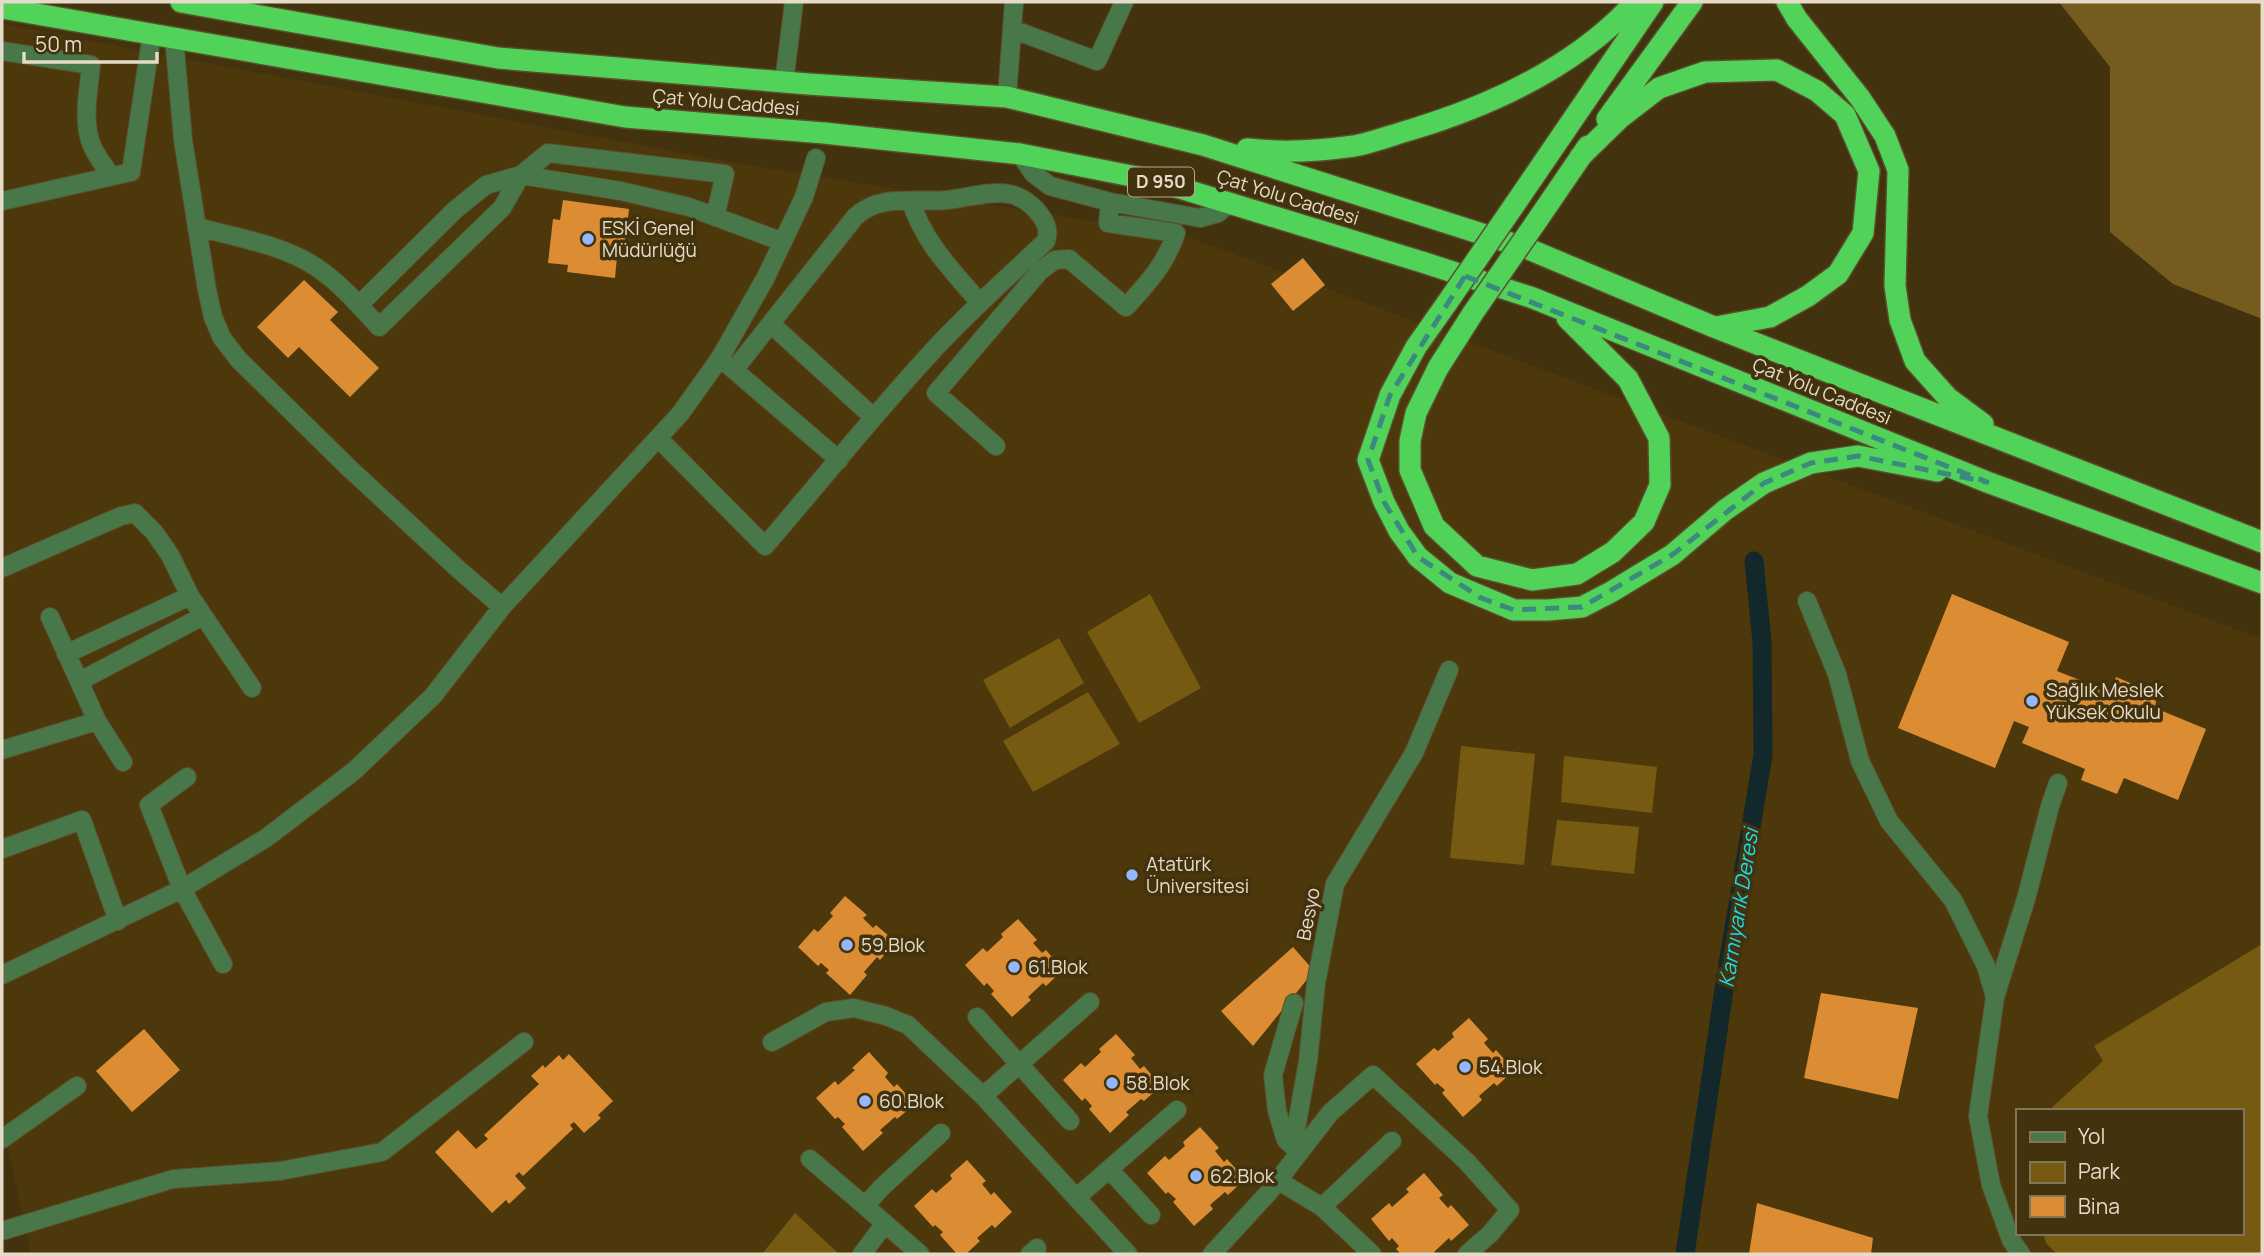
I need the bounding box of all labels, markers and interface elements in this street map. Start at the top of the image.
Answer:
scale bar [24,21,158,65]
text: 50 m [35,30,82,58]
street label: Çat Yolu Caddesi [651,83,801,121]
street label: Çat Yolu Caddesi [1214,163,1362,231]
road number: D 950 [1128,168,1194,196]
place label: ESKİ Genel Müdürlüğü [602,215,697,263]
marker: ESKİ Genel Müdürlüğü [580,231,596,247]
street label: Çat Yolu Caddesi [1749,351,1895,431]
place label: Sağlık Meslek Yüksek Okulu [2046,677,2164,725]
marker: Sağlık Meslek Yüksek Okulu [2024,693,2040,709]
water label: Karnıyarık Deresi [1712,823,1765,989]
place label: Atatürk Üniversitesi [1146,851,1249,899]
marker: Atatürk Üniversitesi [1124,867,1140,883]
street label: Besyo [1290,885,1326,943]
place label: 59.Blok [861,932,926,958]
marker: 59.Blok [839,937,855,953]
place label: 61.Blok [1028,954,1088,980]
marker: 61.Blok [1006,959,1022,975]
place label: 54.Blok [1479,1054,1543,1080]
marker: 54.Blok [1457,1059,1473,1075]
place label: 58.Blok [1126,1070,1190,1096]
marker: 58.Blok [1104,1075,1120,1091]
place label: 60.Blok [879,1088,945,1114]
marker: 60.Blok [857,1093,873,1109]
legend [2016,1109,2243,1235]
text: Yol [2078,1122,2105,1150]
text: Park [2078,1157,2120,1185]
place label: 62.Blok [1210,1163,1275,1189]
marker: 62.Blok [1188,1168,1204,1184]
text: Bina [2078,1192,2120,1220]

